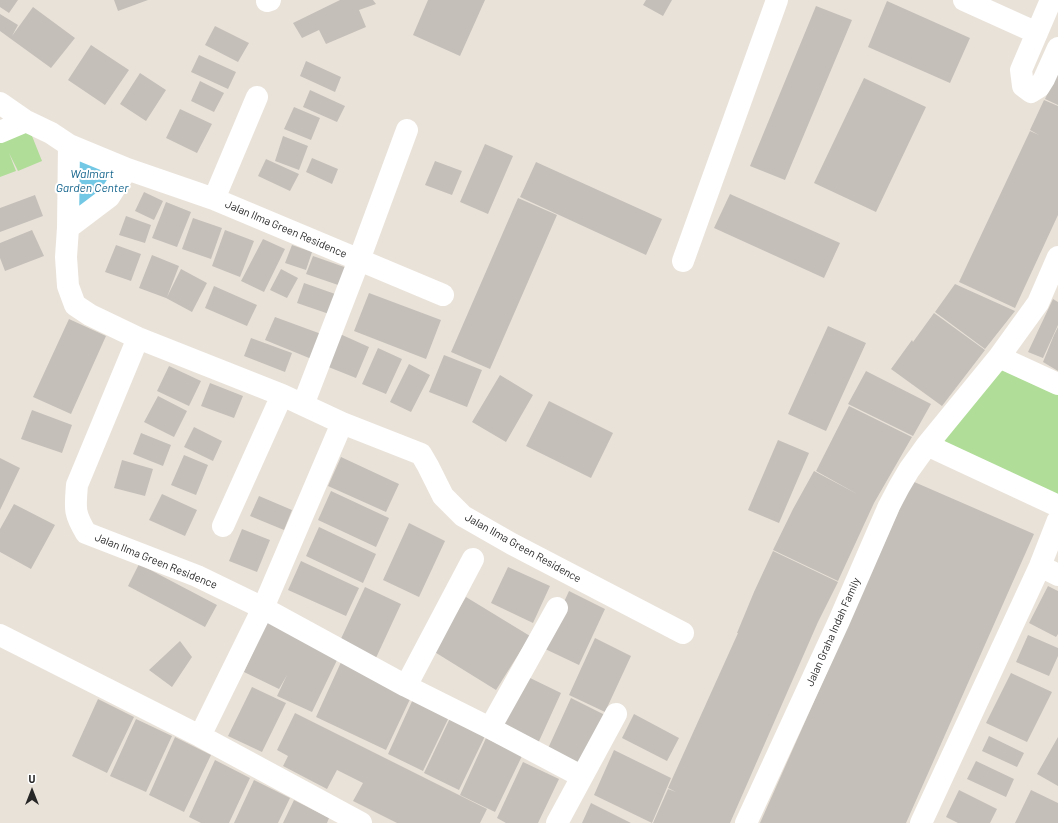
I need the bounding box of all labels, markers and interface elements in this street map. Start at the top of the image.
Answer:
water label: Walmart Garden Center [56,167,128,195]
street label: Jalan Ilma Green Residence [223,197,349,261]
street label: Jalan Ilma Green Residence [463,510,583,586]
street label: Jalan Ilma Green Residence [93,530,219,592]
street label: Jalan Graha Indah Family [803,575,863,689]
north arrow [12,771,52,811]
text: U [29,772,35,785]

